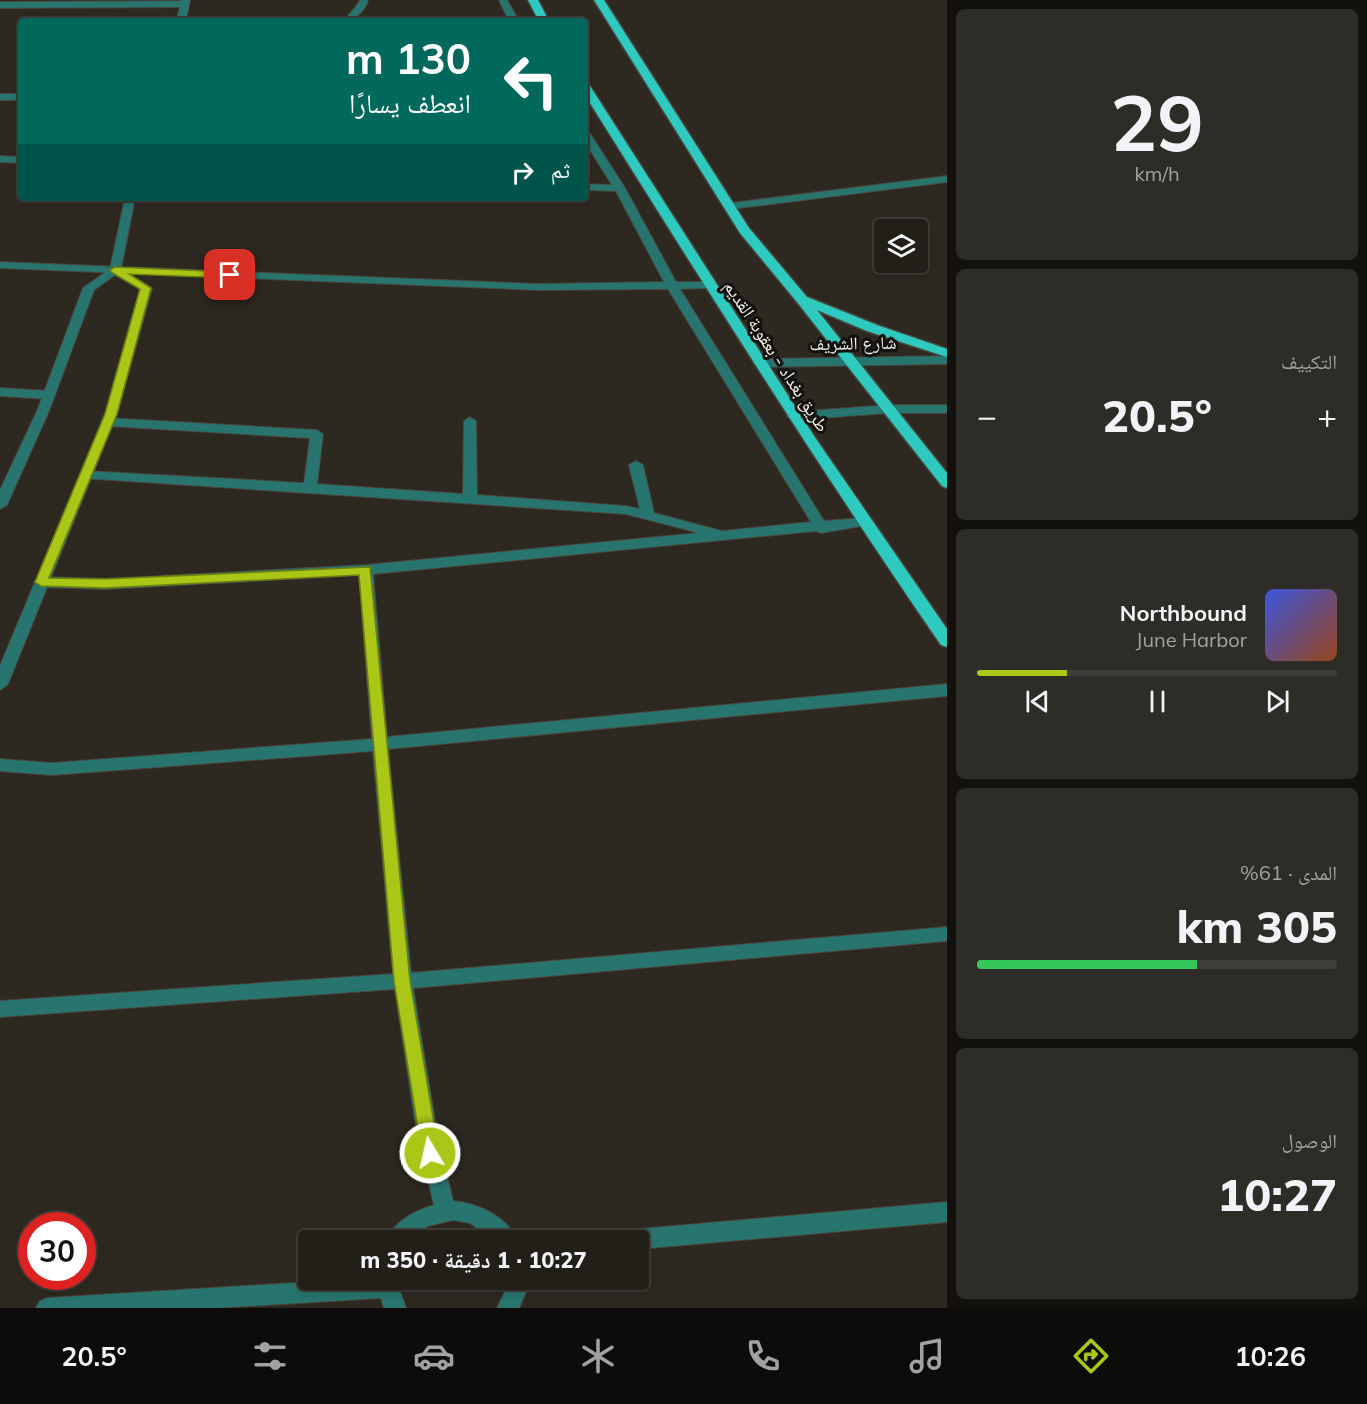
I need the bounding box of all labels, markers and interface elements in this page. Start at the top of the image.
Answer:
text: 130 m [346,32,471,85]
icon: left [492,42,570,120]
text: 29 [1110,73,1204,171]
text: انعطف يسارًا [349,86,471,120]
icon: right [506,156,539,189]
text: ثم [551,156,570,184]
text: km/h [1134,161,1180,186]
map controls [874,219,928,273]
button: layers [874,219,928,273]
pin [204,249,255,300]
icon: arrive [213,258,246,291]
street label: طريق بغداد - بعقوبة القديم [719,276,835,437]
street label: شارع الشريف [809,331,897,355]
text: التكييف [1281,349,1337,374]
text: 20.5° [1102,387,1212,443]
text: − [977,395,997,436]
text: + [1317,395,1337,436]
text: Northbound [1120,599,1247,627]
text: June Harbor [1136,627,1247,652]
icon: previous [1021,685,1054,718]
icon: pause [1141,685,1174,718]
icon: next [1261,685,1294,718]
text: المدى · 61% [1240,860,1337,885]
text: 305 km [1176,898,1337,954]
position arrow [398,1121,462,1185]
text: الوصول [1282,1128,1337,1153]
text: 10:27 [1217,1166,1337,1222]
speed limit sign: 30 [18,1212,96,1290]
text: 10:27 · 1 دقيقة · 350 m [360,1246,587,1274]
icon: filters [249,1335,291,1377]
icon: car [413,1335,455,1377]
icon: climate [577,1335,619,1377]
icon: phone [742,1335,784,1377]
icon: music [906,1335,948,1377]
icon: directions [1070,1335,1112,1377]
text: 20.5° [61,1339,127,1373]
text: 10:26 [1234,1339,1306,1373]

